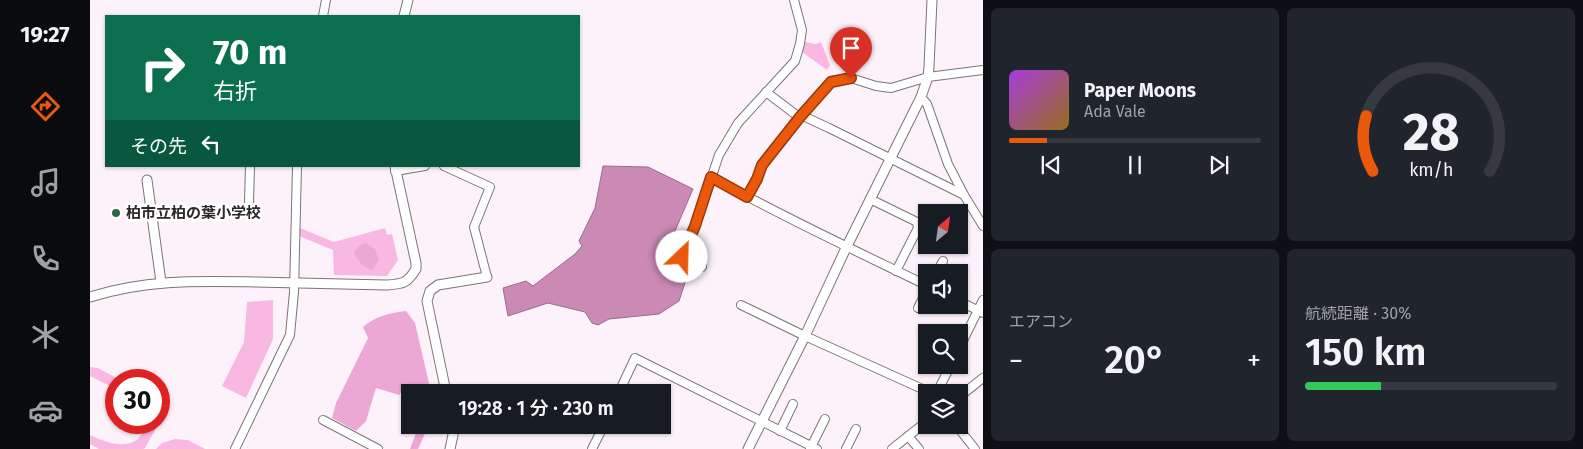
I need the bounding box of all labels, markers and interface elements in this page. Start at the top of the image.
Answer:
text: 19:27 [20,21,70,48]
pin [830,27,872,78]
text: 70 m [213,31,287,73]
icon: arrive [837,34,865,62]
icon: right [130,35,195,100]
text: 右折 [213,78,257,105]
text: Paper Moons [1084,79,1196,102]
icon: directions [28,89,63,124]
text: 28 [1402,101,1460,164]
text: Ada Vale [1084,102,1146,121]
icon: left [197,130,225,158]
text: その先 [130,135,187,158]
icon: previous [1037,151,1065,179]
icon: pause [1121,151,1149,179]
icon: next [1205,151,1233,179]
text: km/h [1409,159,1453,181]
icon: music [28,165,63,200]
place label: 柏市立柏の葉小学校 [126,204,261,222]
north arrow [918,204,968,254]
map controls [918,204,968,434]
marker: 柏市立柏の葉小学校 [110,207,122,219]
position arrow [655,230,707,282]
icon: phone [28,241,63,276]
button: sound [918,264,968,314]
text: 航続距離 · 30% [1305,304,1411,323]
text: エアコン [1009,312,1073,331]
icon: climate [28,317,63,352]
button: search [918,324,968,374]
text: 150 km [1305,329,1426,375]
text: 20° [1104,337,1166,383]
text: − [1009,344,1023,377]
text: + [1247,344,1261,377]
speed limit sign: 30 [105,369,170,434]
button: layers [918,384,968,434]
icon: car [28,393,63,428]
text: 19:28 · 1 分 · 230 m [458,397,614,420]

